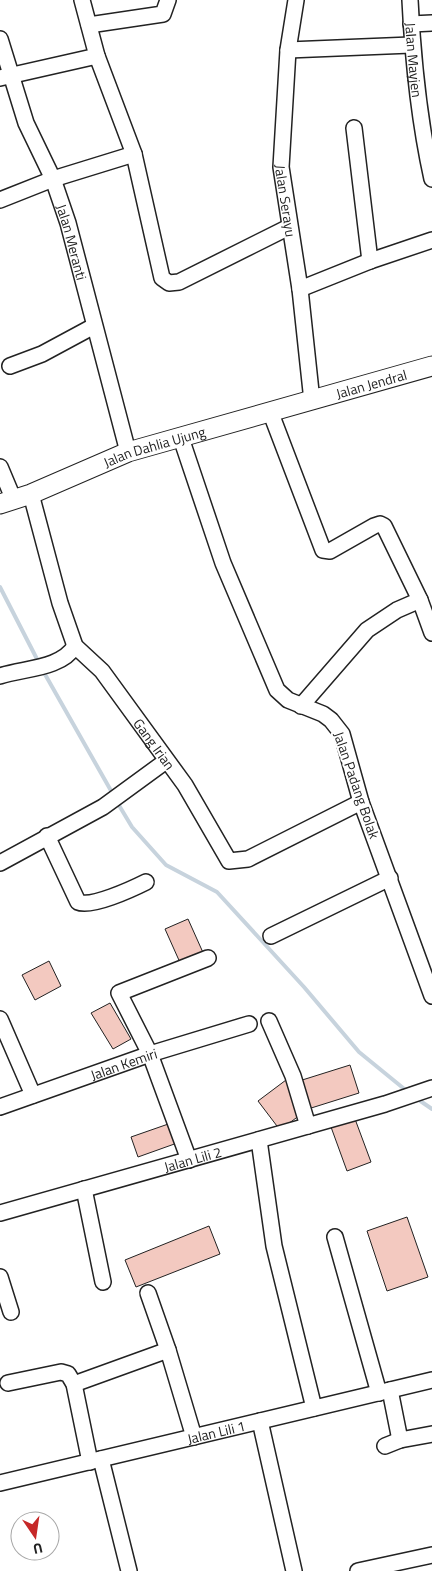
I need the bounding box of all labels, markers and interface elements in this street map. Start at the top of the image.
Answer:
street label: Jalan Mayjen [401,22,429,98]
street label: Jalan Serayu [270,164,302,238]
street label: Jalan Meranti [52,201,93,282]
street label: Jalan Jendral [333,363,409,403]
street label: Jalan Dahlia Ujung [100,420,208,472]
street label: Gang Irian [129,713,181,774]
street label: Jalan Padang Bolak [329,728,385,842]
street label: Jalan Kemiri [87,1042,159,1085]
street label: Jalan Lili 2 [161,1140,224,1177]
street label: Jalan Lili 1 [185,1414,247,1449]
north arrow [10,1511,60,1561]
text: U [31,1538,45,1560]

